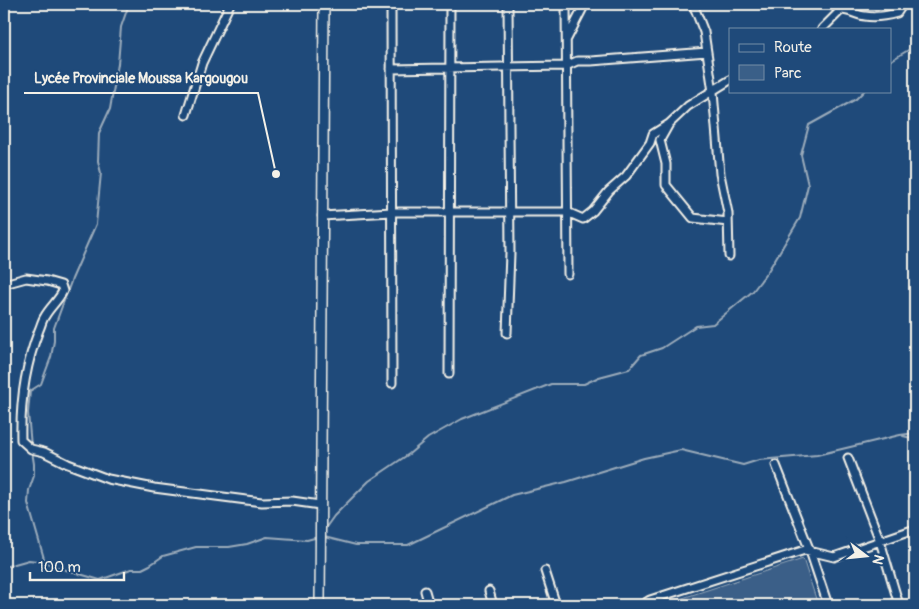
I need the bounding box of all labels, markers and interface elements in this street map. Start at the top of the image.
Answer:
legend [729,28,892,92]
text: Route [774,38,812,57]
callout: Lycée Provinciale Moussa Kargougou [24,64,258,93]
text: Parc [774,64,802,83]
text: Lycée Provinciale Moussa Kargougou [34,70,248,87]
north arrow [842,532,892,582]
scale bar [30,549,124,581]
text: N [869,553,887,566]
text: 100 m [38,558,81,577]

